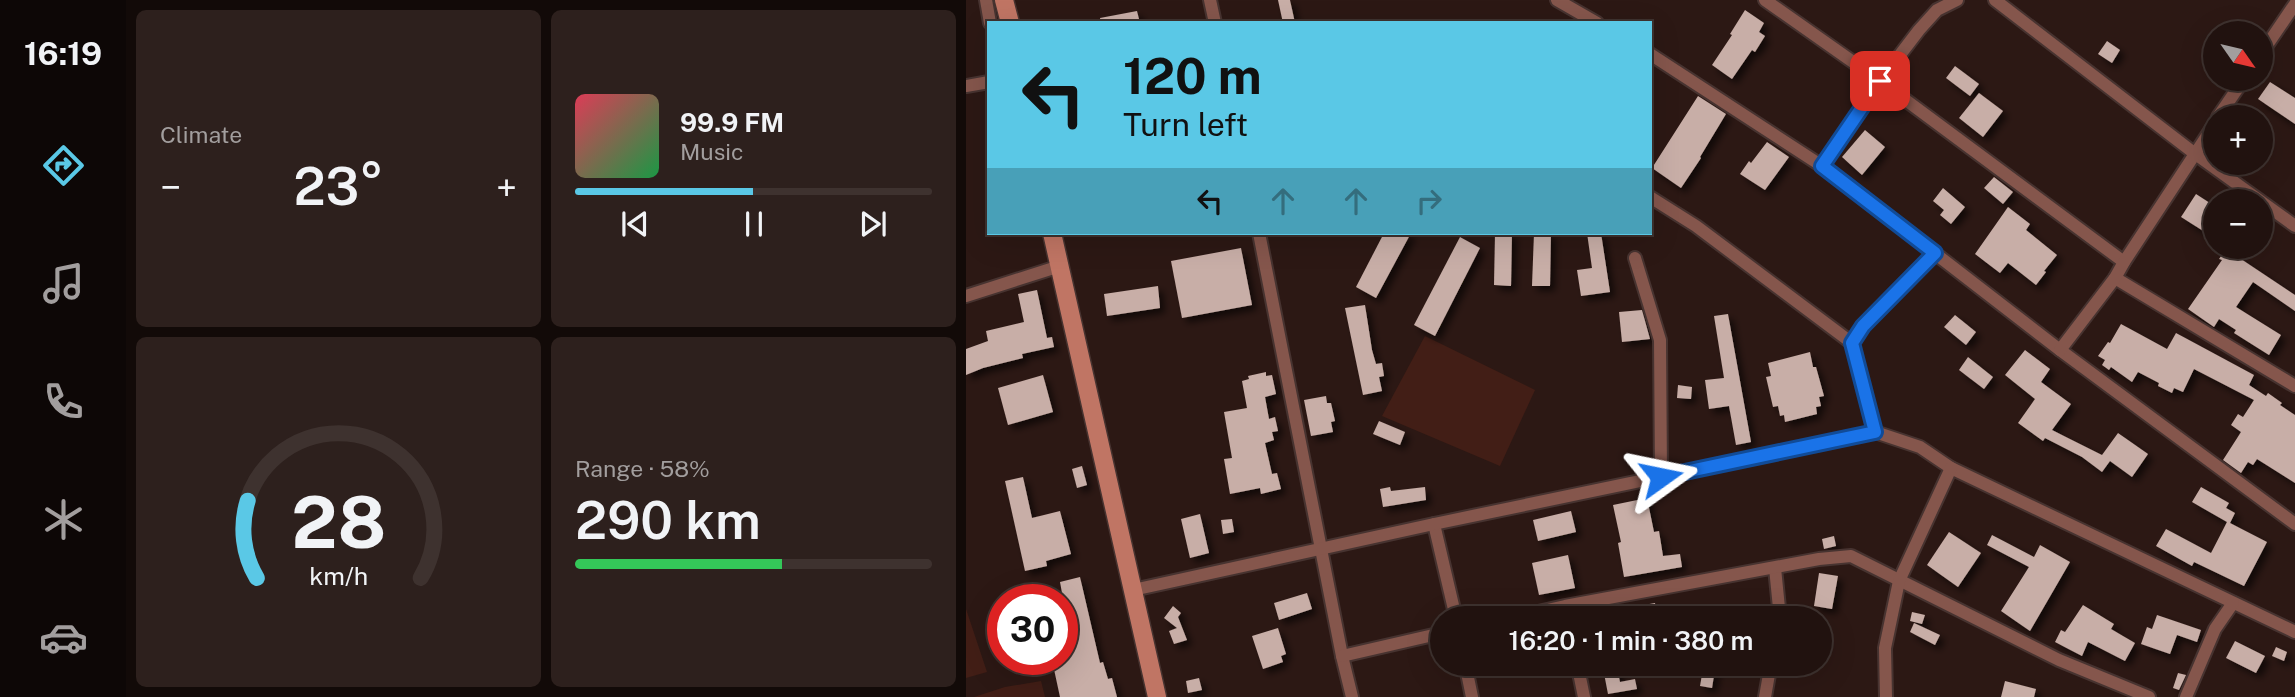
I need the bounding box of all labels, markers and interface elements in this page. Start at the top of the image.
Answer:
north arrow [2203,21,2273,91]
map controls [2203,21,2273,259]
text: 16:19 [24,35,102,72]
text: 120 m [1123,47,1262,105]
icon: left [1008,49,1099,140]
pin [1850,51,1910,111]
icon: arrive [1861,62,1899,100]
button: + [2203,105,2273,175]
text: Turn left [1123,106,1248,143]
text: 99.9 FM [680,107,784,138]
text: Climate [160,121,242,148]
text: Music [680,138,744,165]
icon: directions [39,141,88,190]
text: 23° [293,156,384,217]
text: − [160,165,181,210]
text: + [496,165,517,210]
icon: left [1191,182,1229,220]
icon: ahead [1264,182,1302,220]
icon: ahead [1337,182,1375,220]
icon: right [1410,182,1448,220]
button: − [2203,189,2273,259]
icon: previous [616,205,654,243]
icon: pause [735,205,773,243]
icon: next [854,205,892,243]
icon: music [39,259,88,308]
icon: phone [39,377,88,426]
position arrow [1624,440,1698,514]
text: Range · 58% [575,455,710,482]
text: 28 [291,479,386,564]
text: 290 km [575,490,761,551]
icon: climate [39,495,88,544]
text: km/h [309,561,368,591]
speed limit sign: 30 [987,584,1078,675]
icon: car [39,613,88,662]
text: 16:20 · 1 min · 380 m [1509,625,1753,656]

